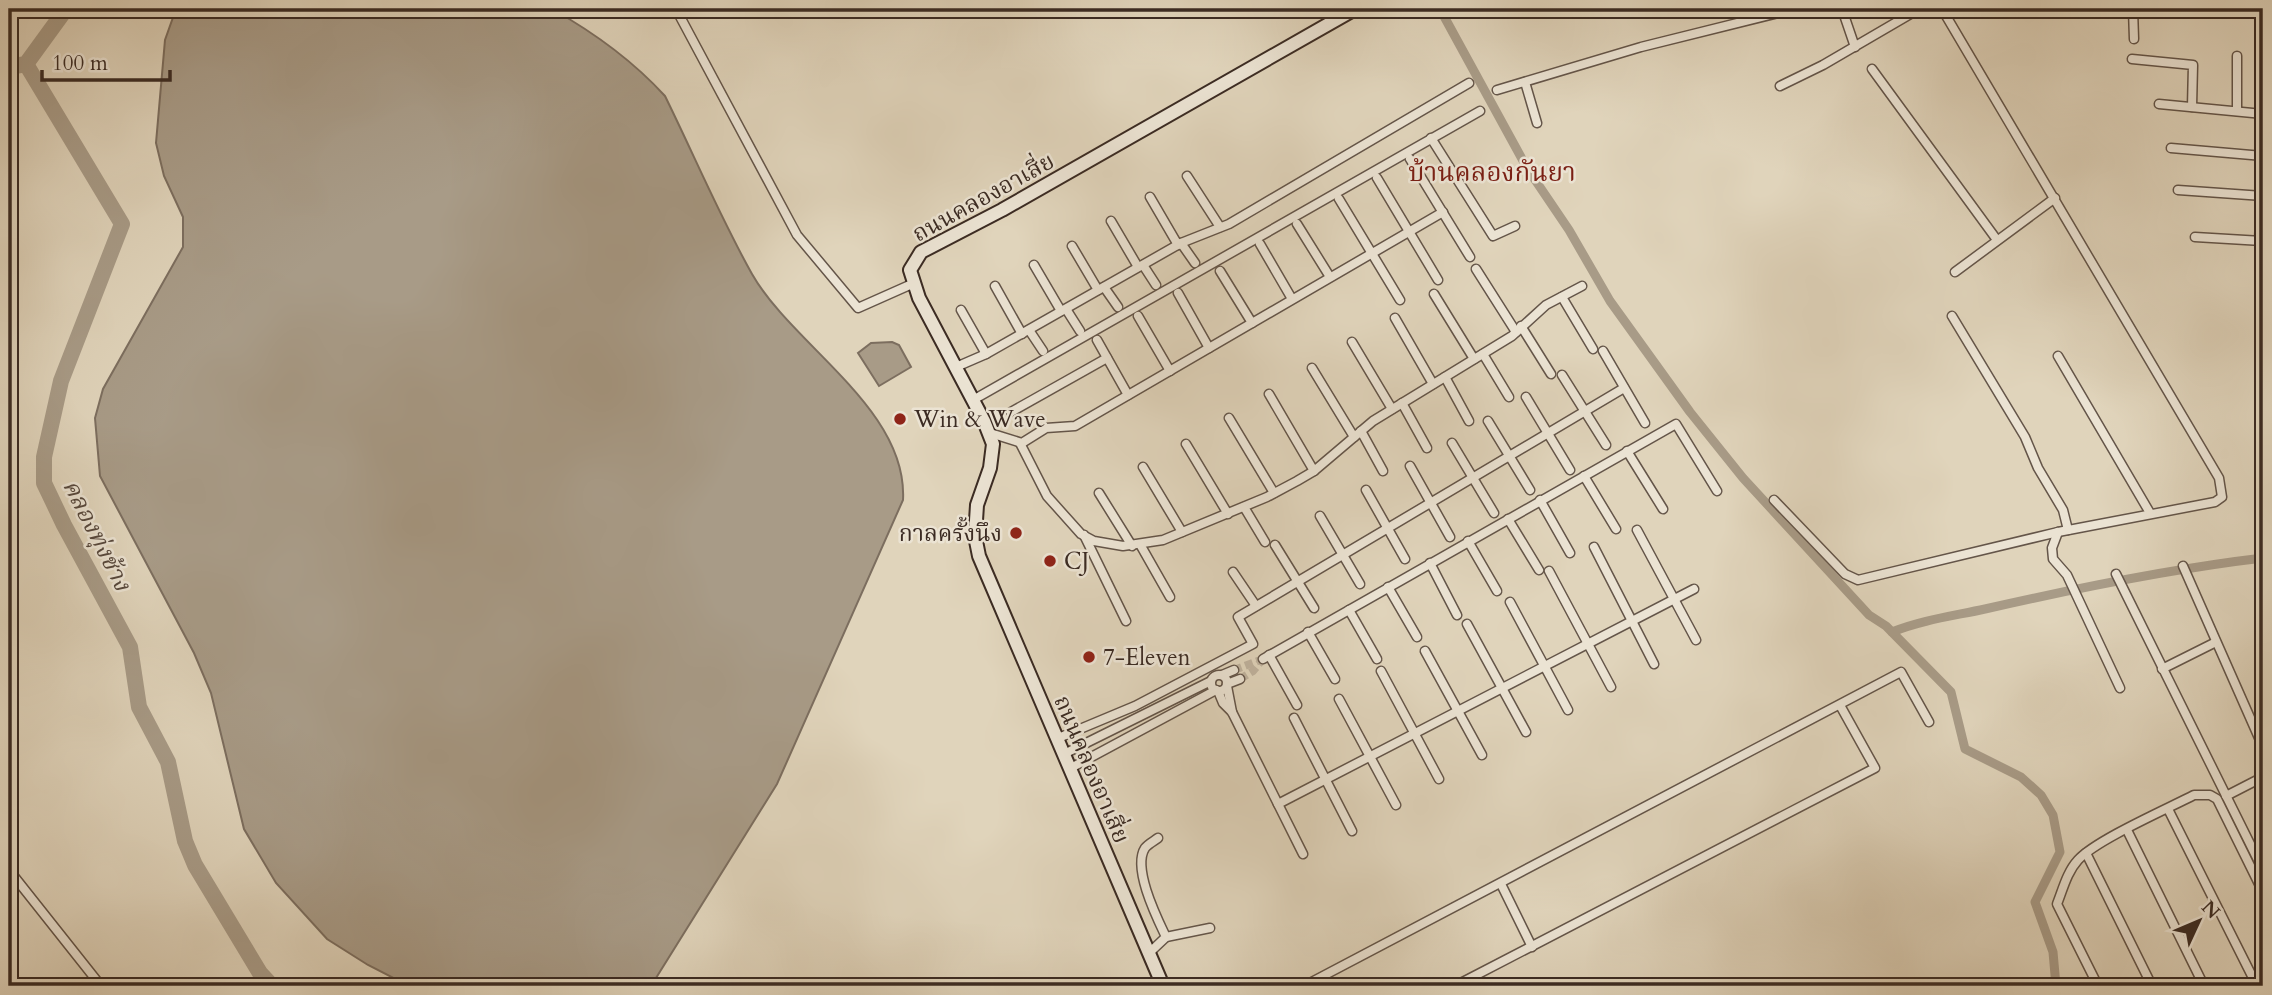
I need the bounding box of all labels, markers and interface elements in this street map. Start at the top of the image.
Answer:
scale bar [42,38,170,82]
text: 100 m [52,49,108,78]
street label: ถนนคลองอาเสี่ย [906,144,1060,249]
district label: บ้านคลองกันยา [1408,155,1576,190]
place label: Win & Wave [913,404,1046,435]
marker: Win & Wave [892,411,908,427]
water label: คลองทุ่งช้าง [54,474,139,597]
place label: กาลครั้งนึง [899,516,1002,549]
marker: กาลครั้งนึง [1008,525,1024,541]
place label: CJ [1064,546,1089,577]
marker: CJ [1042,553,1058,569]
place label: 7-Eleven [1103,642,1191,673]
marker: 7-Eleven [1081,649,1097,665]
street label: ถนนคลองอาเสี่ย [1046,690,1139,848]
north arrow [2164,886,2234,956]
text: N [2195,895,2226,925]

